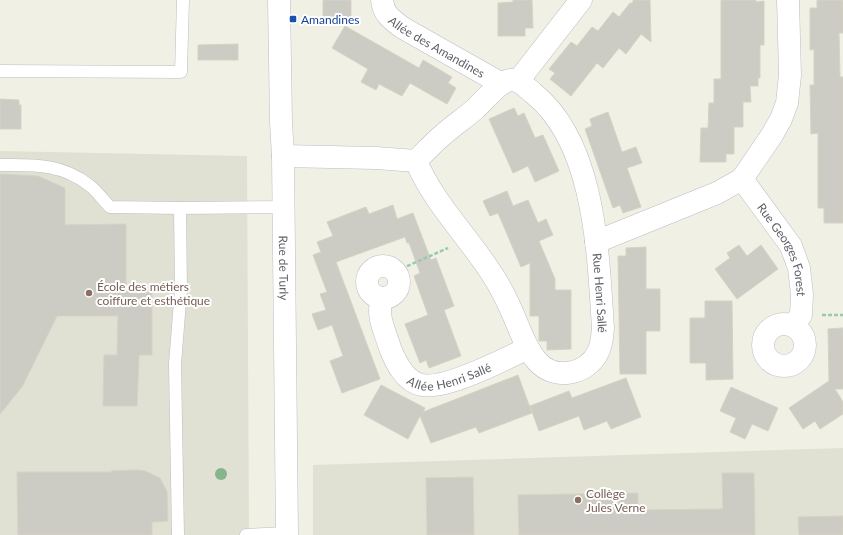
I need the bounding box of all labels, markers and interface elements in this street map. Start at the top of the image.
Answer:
place label: Amandines [301,12,359,27]
street label: Allée des Amandines [386,12,488,80]
marker: Amandines [288,14,298,24]
street label: Rue Georges Forest [755,200,810,297]
street label: Rue de Turly [276,235,292,301]
street label: Rue Henri Sallé [590,252,611,334]
place label: École des métiers coiffure et esthétique [97,279,210,308]
marker: École des métiers coiffure et esthétique [84,288,94,298]
street label: Allée Henri Sallé [404,359,493,393]
place label: Collège Jules Verne [586,486,646,515]
marker: Collège Jules Verne [573,495,583,505]

